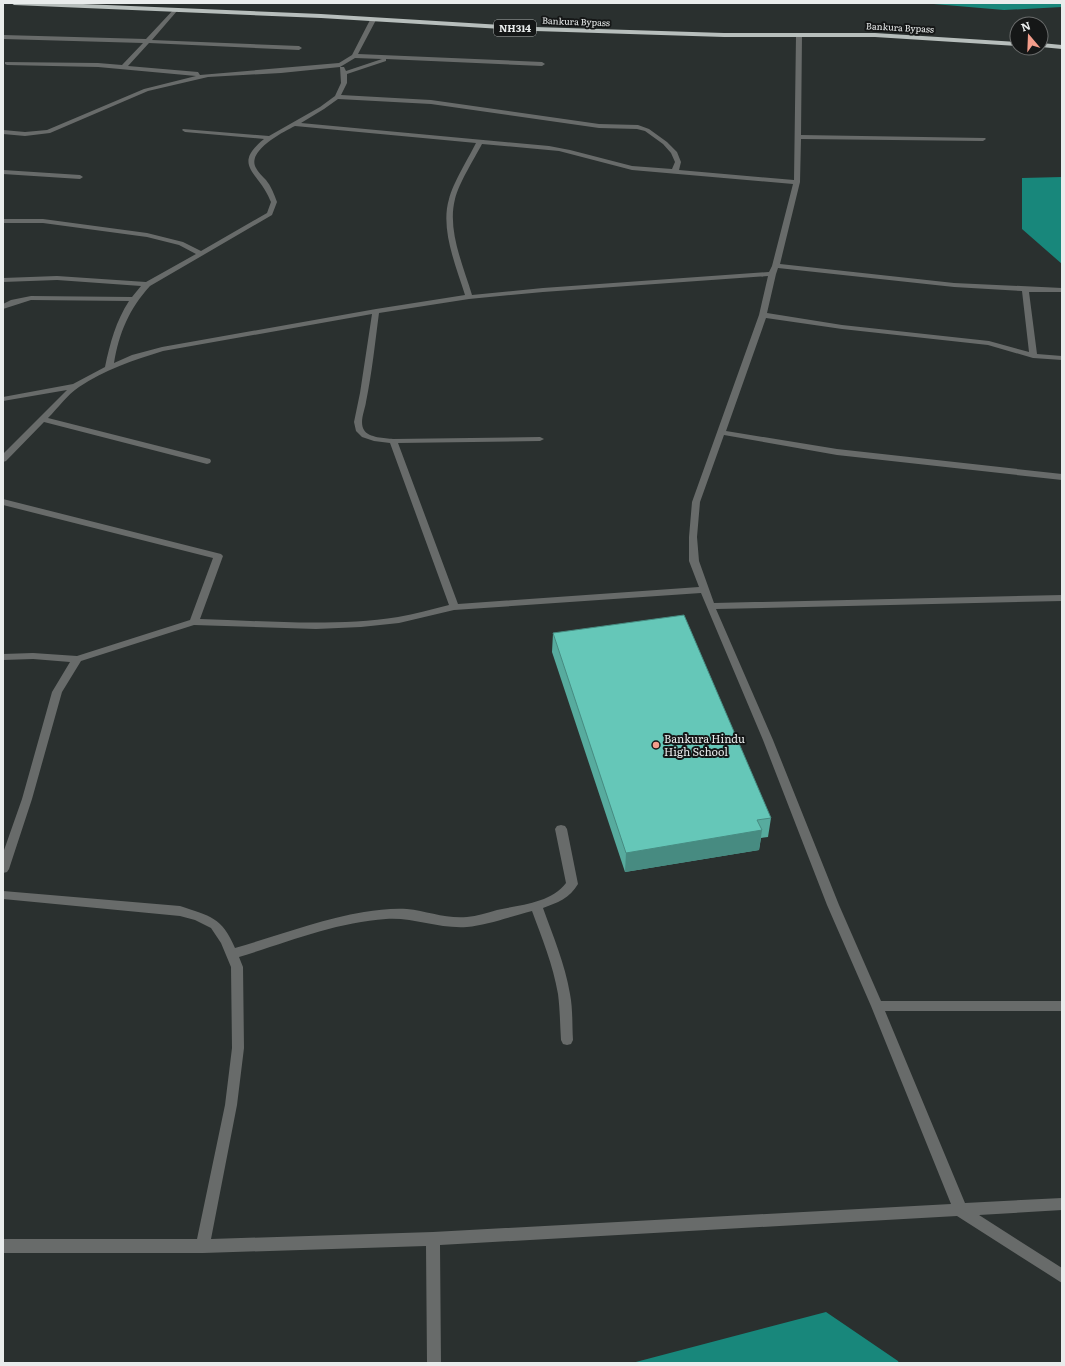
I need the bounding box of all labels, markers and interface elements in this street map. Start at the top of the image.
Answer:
street label: Bankura Bypass [542,13,610,29]
north arrow [1009,16,1049,56]
text: N [1018,17,1032,35]
street label: Bankura Bypass [866,18,934,36]
road number: NH314 [494,20,536,36]
place label: Bankura Hindu High School [664,730,745,759]
marker: Bankura Hindu High School [651,740,661,750]

